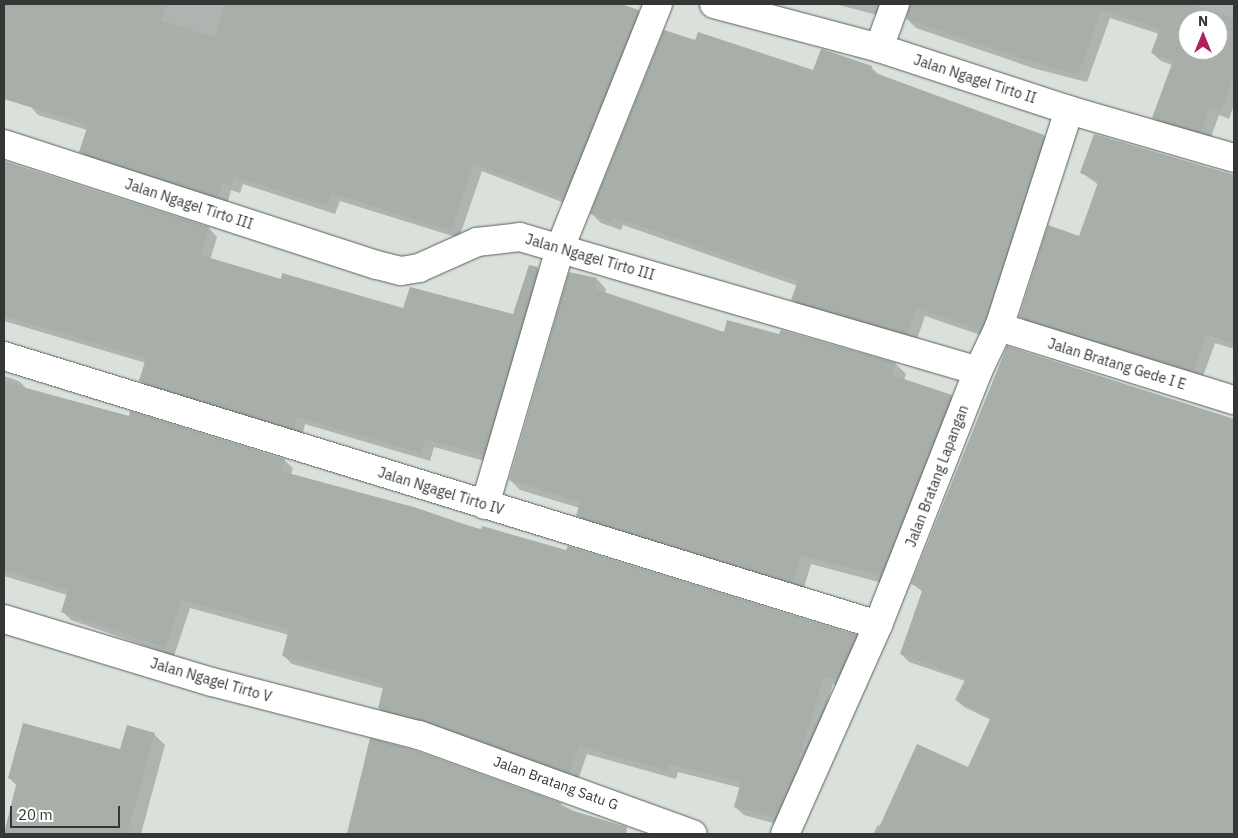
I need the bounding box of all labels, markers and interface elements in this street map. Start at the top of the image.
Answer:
north arrow [1178,10,1228,60]
text: N [1198,12,1208,30]
street label: Jalan Ngagel Tirto II [912,51,1038,107]
street label: Jalan Ngagel Tirto III [123,175,255,233]
street label: Jalan Ngagel Tirto III [524,231,656,283]
street label: Jalan Bratang Gede I E [1046,335,1188,393]
street label: Jalan Bratang Lapangan [902,403,972,549]
street label: Jalan Ngagel Tirto IV [376,464,506,518]
street label: Jalan Ngagel Tirto V [149,655,273,705]
street label: Jalan Bratang Satu G [491,753,621,813]
scale bar [12,796,122,828]
text: 20 m [18,805,53,824]

